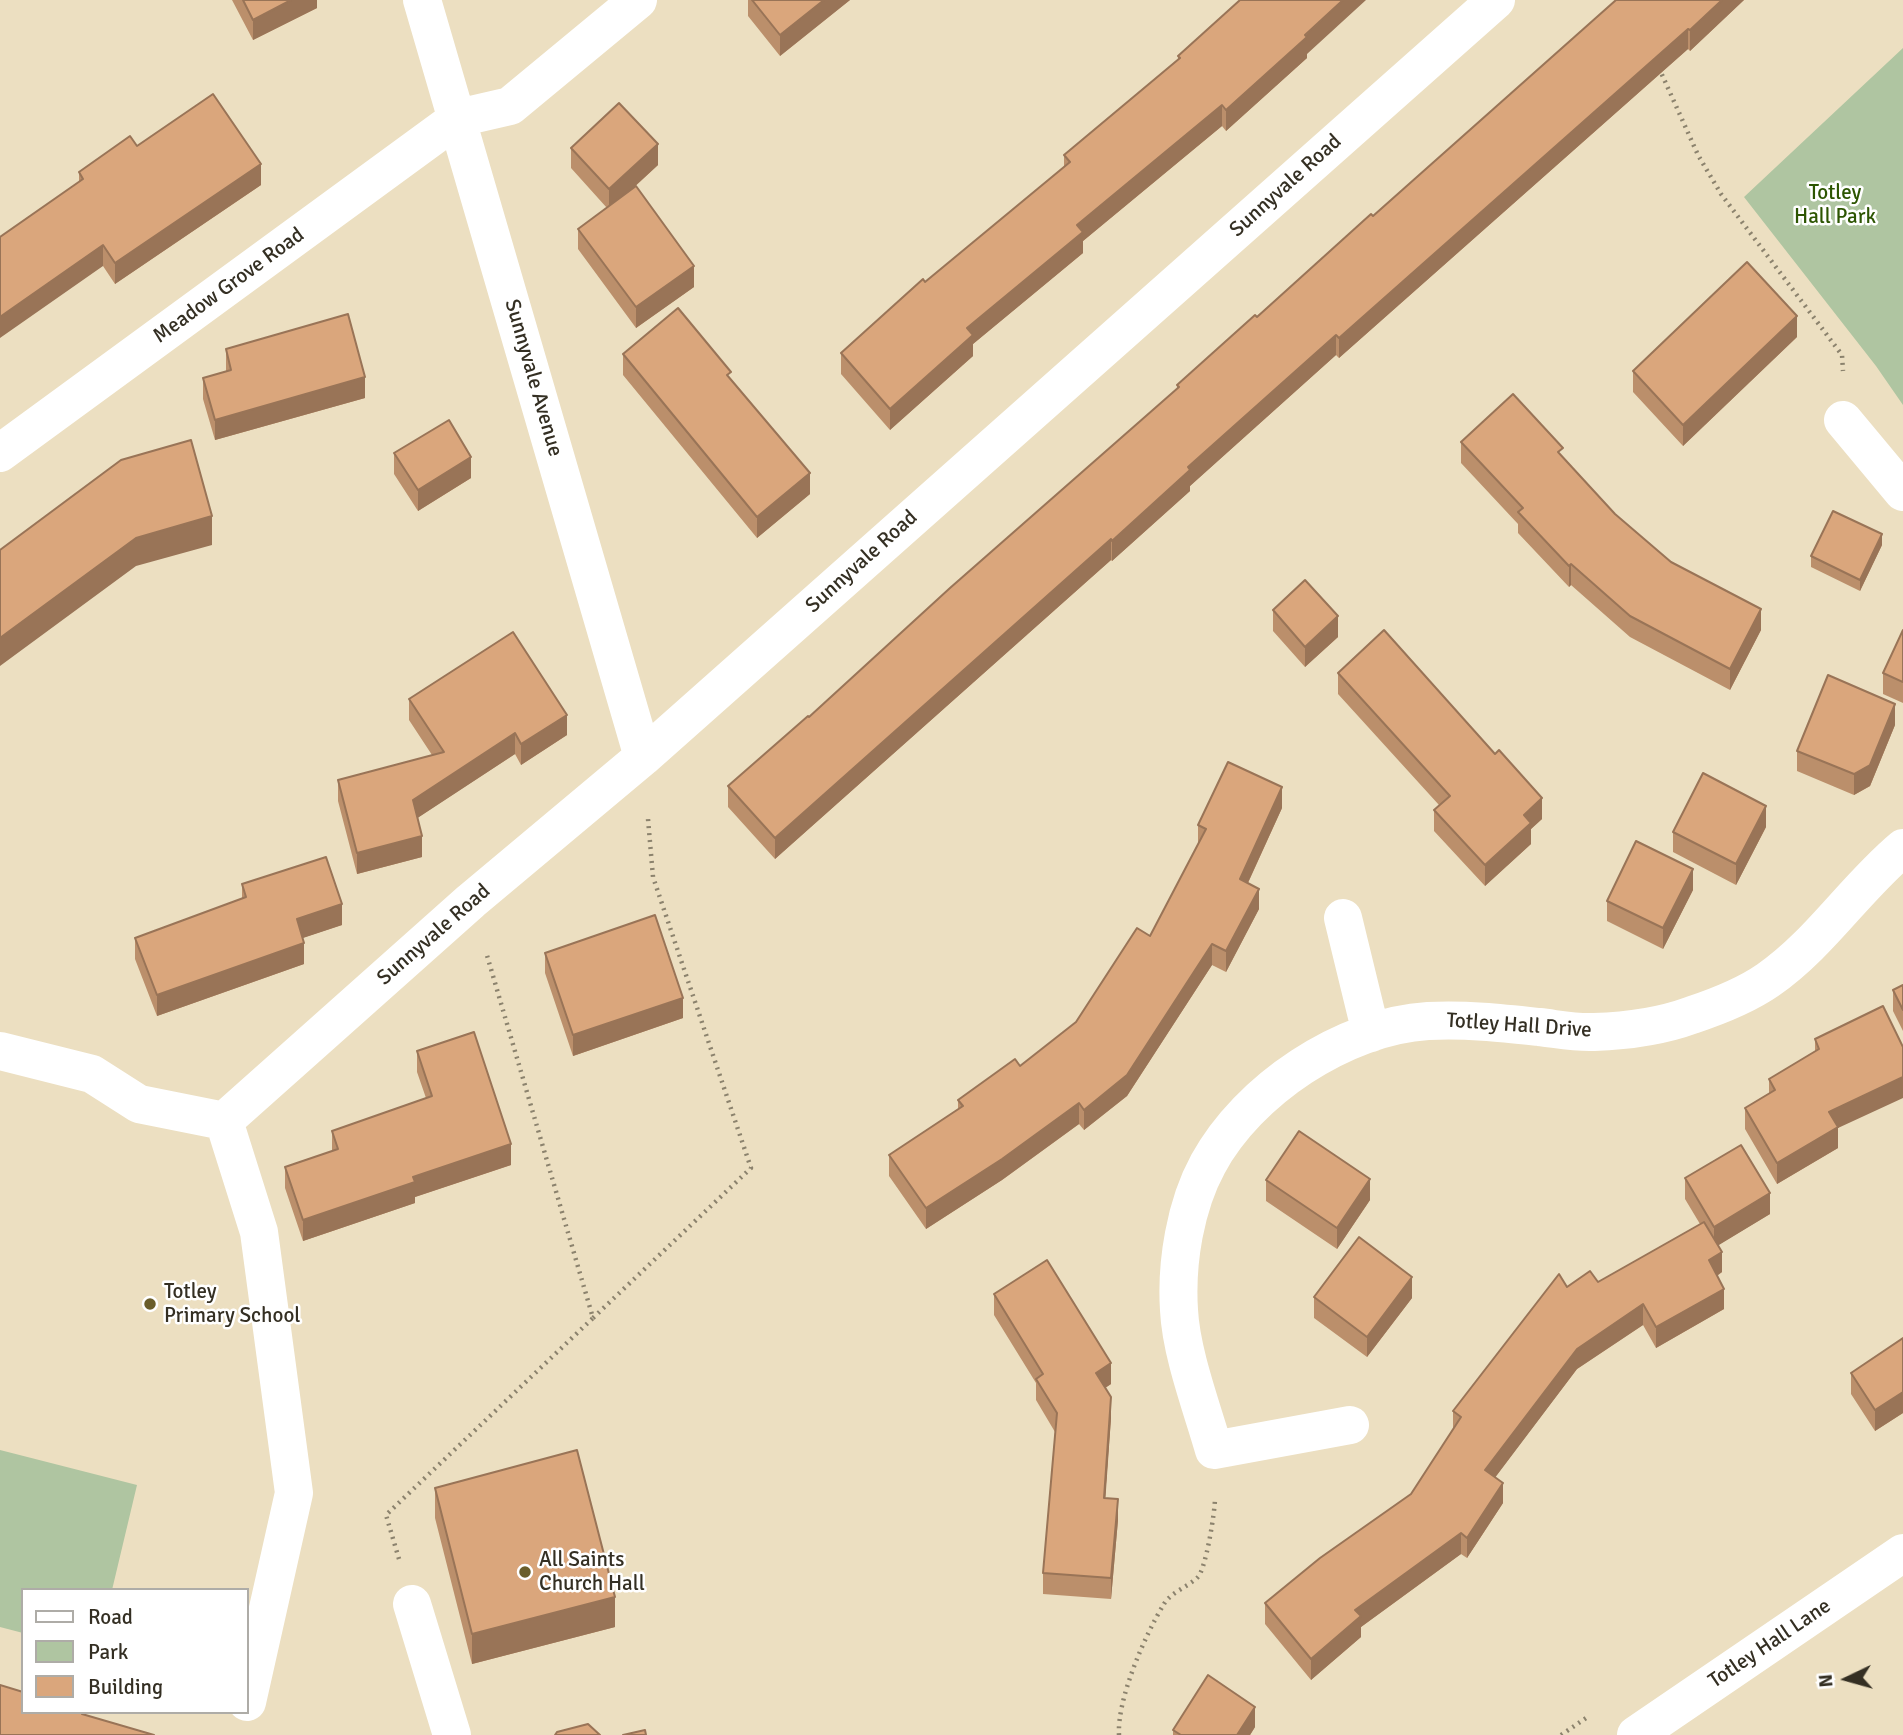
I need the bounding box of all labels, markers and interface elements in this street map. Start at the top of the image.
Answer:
street label: Sunnyvale Road [1225,129,1347,243]
park label: Totley Hall Park [1794,180,1876,230]
street label: Meadow Grove Road [149,223,309,349]
street label: Sunnyvale Avenue [498,296,568,460]
street label: Sunnyvale Road [801,505,923,619]
street label: Sunnyvale Road [372,879,496,991]
street label: Totley Hall Drive [1445,1008,1593,1044]
place label: Totley Primary School [164,1279,300,1329]
marker: Totley Primary School [142,1296,158,1312]
place label: All Saints Church Hall [539,1547,645,1597]
marker: All Saints Church Hall [517,1564,533,1580]
legend [21,1588,248,1714]
street label: Totley Hall Lane [1704,1594,1836,1694]
text: Road [88,1604,133,1630]
text: Park [88,1639,128,1665]
north arrow [1812,1644,1882,1714]
text: N [1814,1673,1839,1688]
text: Building [88,1674,163,1700]

